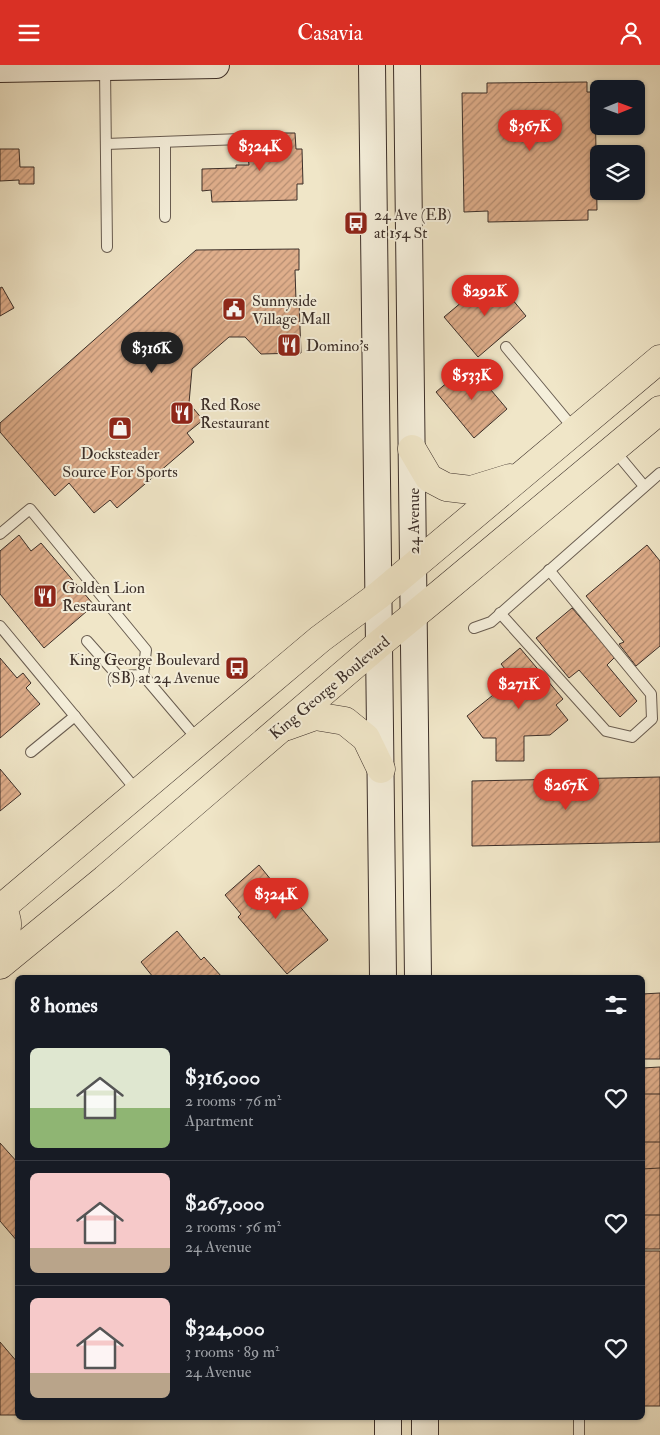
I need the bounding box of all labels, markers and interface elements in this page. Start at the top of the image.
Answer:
icon: menu [15,19,43,47]
text: Casavia [297,19,363,47]
icon: person [617,19,645,47]
north arrow [590,80,645,135]
map controls [590,80,645,200]
pin: $367K [495,109,565,152]
text: $367K [509,116,551,136]
pin: $324K [225,129,295,172]
text: $324K [238,136,282,156]
button: layers [590,145,645,200]
place label: 24 Ave (EB) at 154 St [374,205,451,243]
bus stop icon: 24 Ave (EB) at 154 St [343,210,369,236]
pin: $292K [450,275,520,317]
text: $292K [463,281,507,301]
place label: Sunnyside Village Mall [252,291,330,329]
public building icon: Sunnyside Village Mall [221,296,247,322]
pin: $316K [117,331,187,374]
restaurant icon: Domino's [276,332,302,358]
place label: Domino's [306,336,369,356]
text: $316K [132,338,172,358]
pin: $533K [437,359,507,401]
text: $533K [452,365,492,385]
place label: Red Rose Restaurant [200,395,269,433]
restaurant icon: Red Rose Restaurant [169,400,195,426]
shop icon: Docksteader Source For Sports [107,415,133,441]
place label: Docksteader Source For Sports [62,444,178,483]
street label: 24 Avenue [404,487,424,554]
place label: Golden Lion Restaurant [62,578,145,616]
restaurant icon: Golden Lion Restaurant [32,583,58,609]
street label: King George Boulevard [265,632,394,744]
place label: King George Boulevard (SB) at 24 Avenue [69,650,220,688]
bus stop icon: King George Boulevard (SB) at 24 Avenue [224,655,250,681]
pin: $271K [484,667,554,710]
text: $271K [498,674,540,694]
pin: $267K [531,769,601,811]
text: $267K [544,775,588,795]
pin: $324K [241,877,311,920]
text: $324K [254,884,298,904]
icon: filters [602,991,630,1019]
text: 8 homes [30,992,98,1019]
text: $316,000 [185,1064,260,1091]
icon: home [70,1068,130,1128]
icon: heart [602,1084,630,1112]
text: 2 rooms · 76 m² [185,1091,281,1111]
text: Apartment [185,1111,253,1131]
text: $267,000 [185,1190,265,1217]
icon: home [70,1193,130,1253]
icon: heart [602,1209,630,1237]
text: 2 rooms · 56 m² [185,1217,281,1237]
text: 24 Avenue [185,1237,251,1257]
text: $324,000 [185,1315,265,1342]
icon: home [70,1318,130,1378]
icon: heart [602,1334,630,1362]
text: 3 rooms · 89 m² [185,1342,280,1362]
text: 24 Avenue [185,1362,251,1382]

